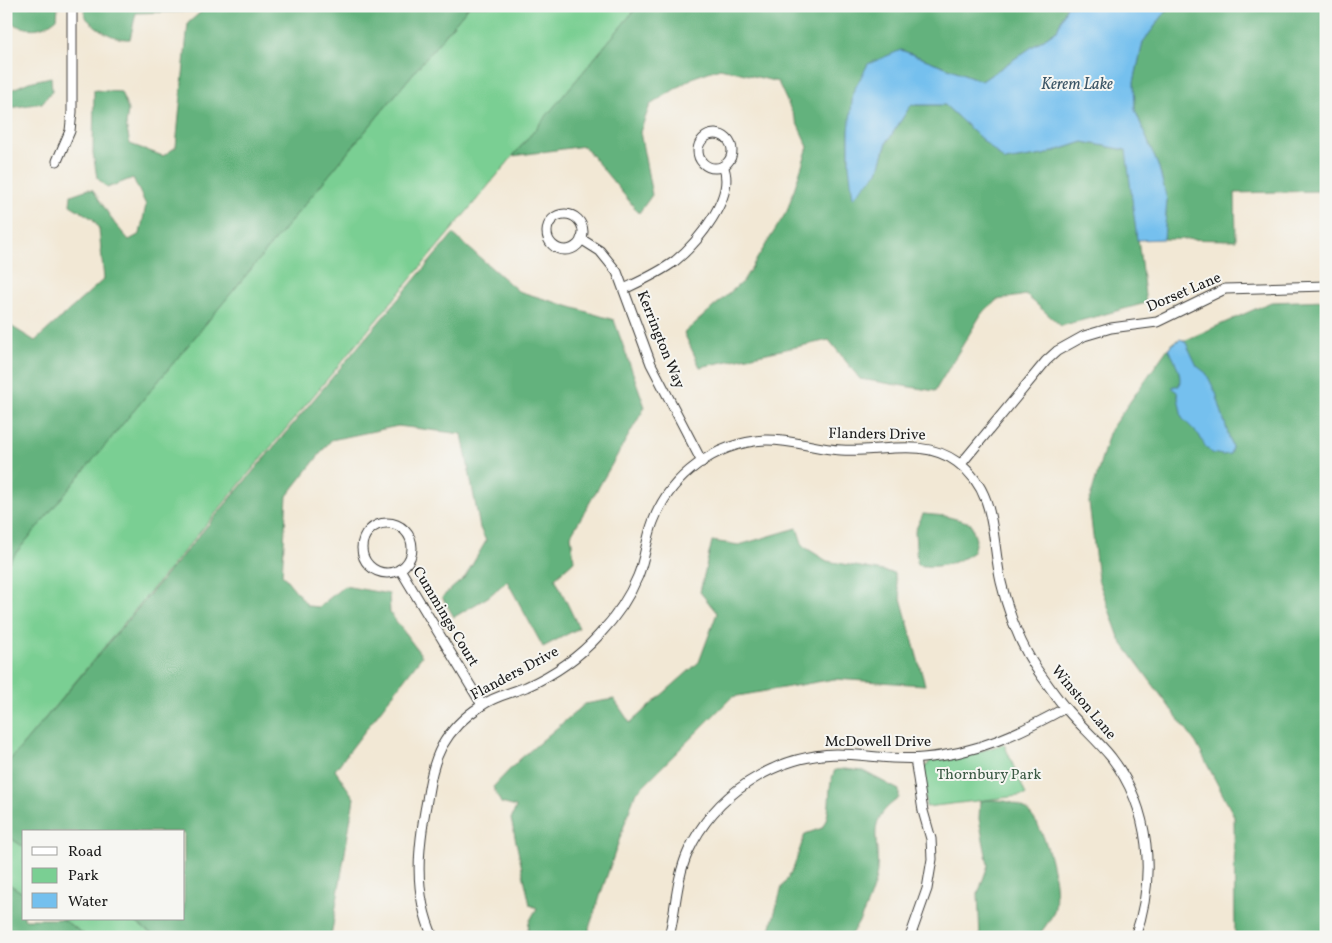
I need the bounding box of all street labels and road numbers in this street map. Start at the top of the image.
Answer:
street label: Dorset Lane [1144,268,1224,318]
street label: Kerrington Way [631,288,689,392]
street label: Flanders Drive [828,424,926,446]
street label: Cummings Court [407,563,483,671]
street label: Flanders Drive [467,642,563,706]
street label: Winston Lane [1046,661,1120,745]
street label: McDowell Drive [825,732,931,753]

